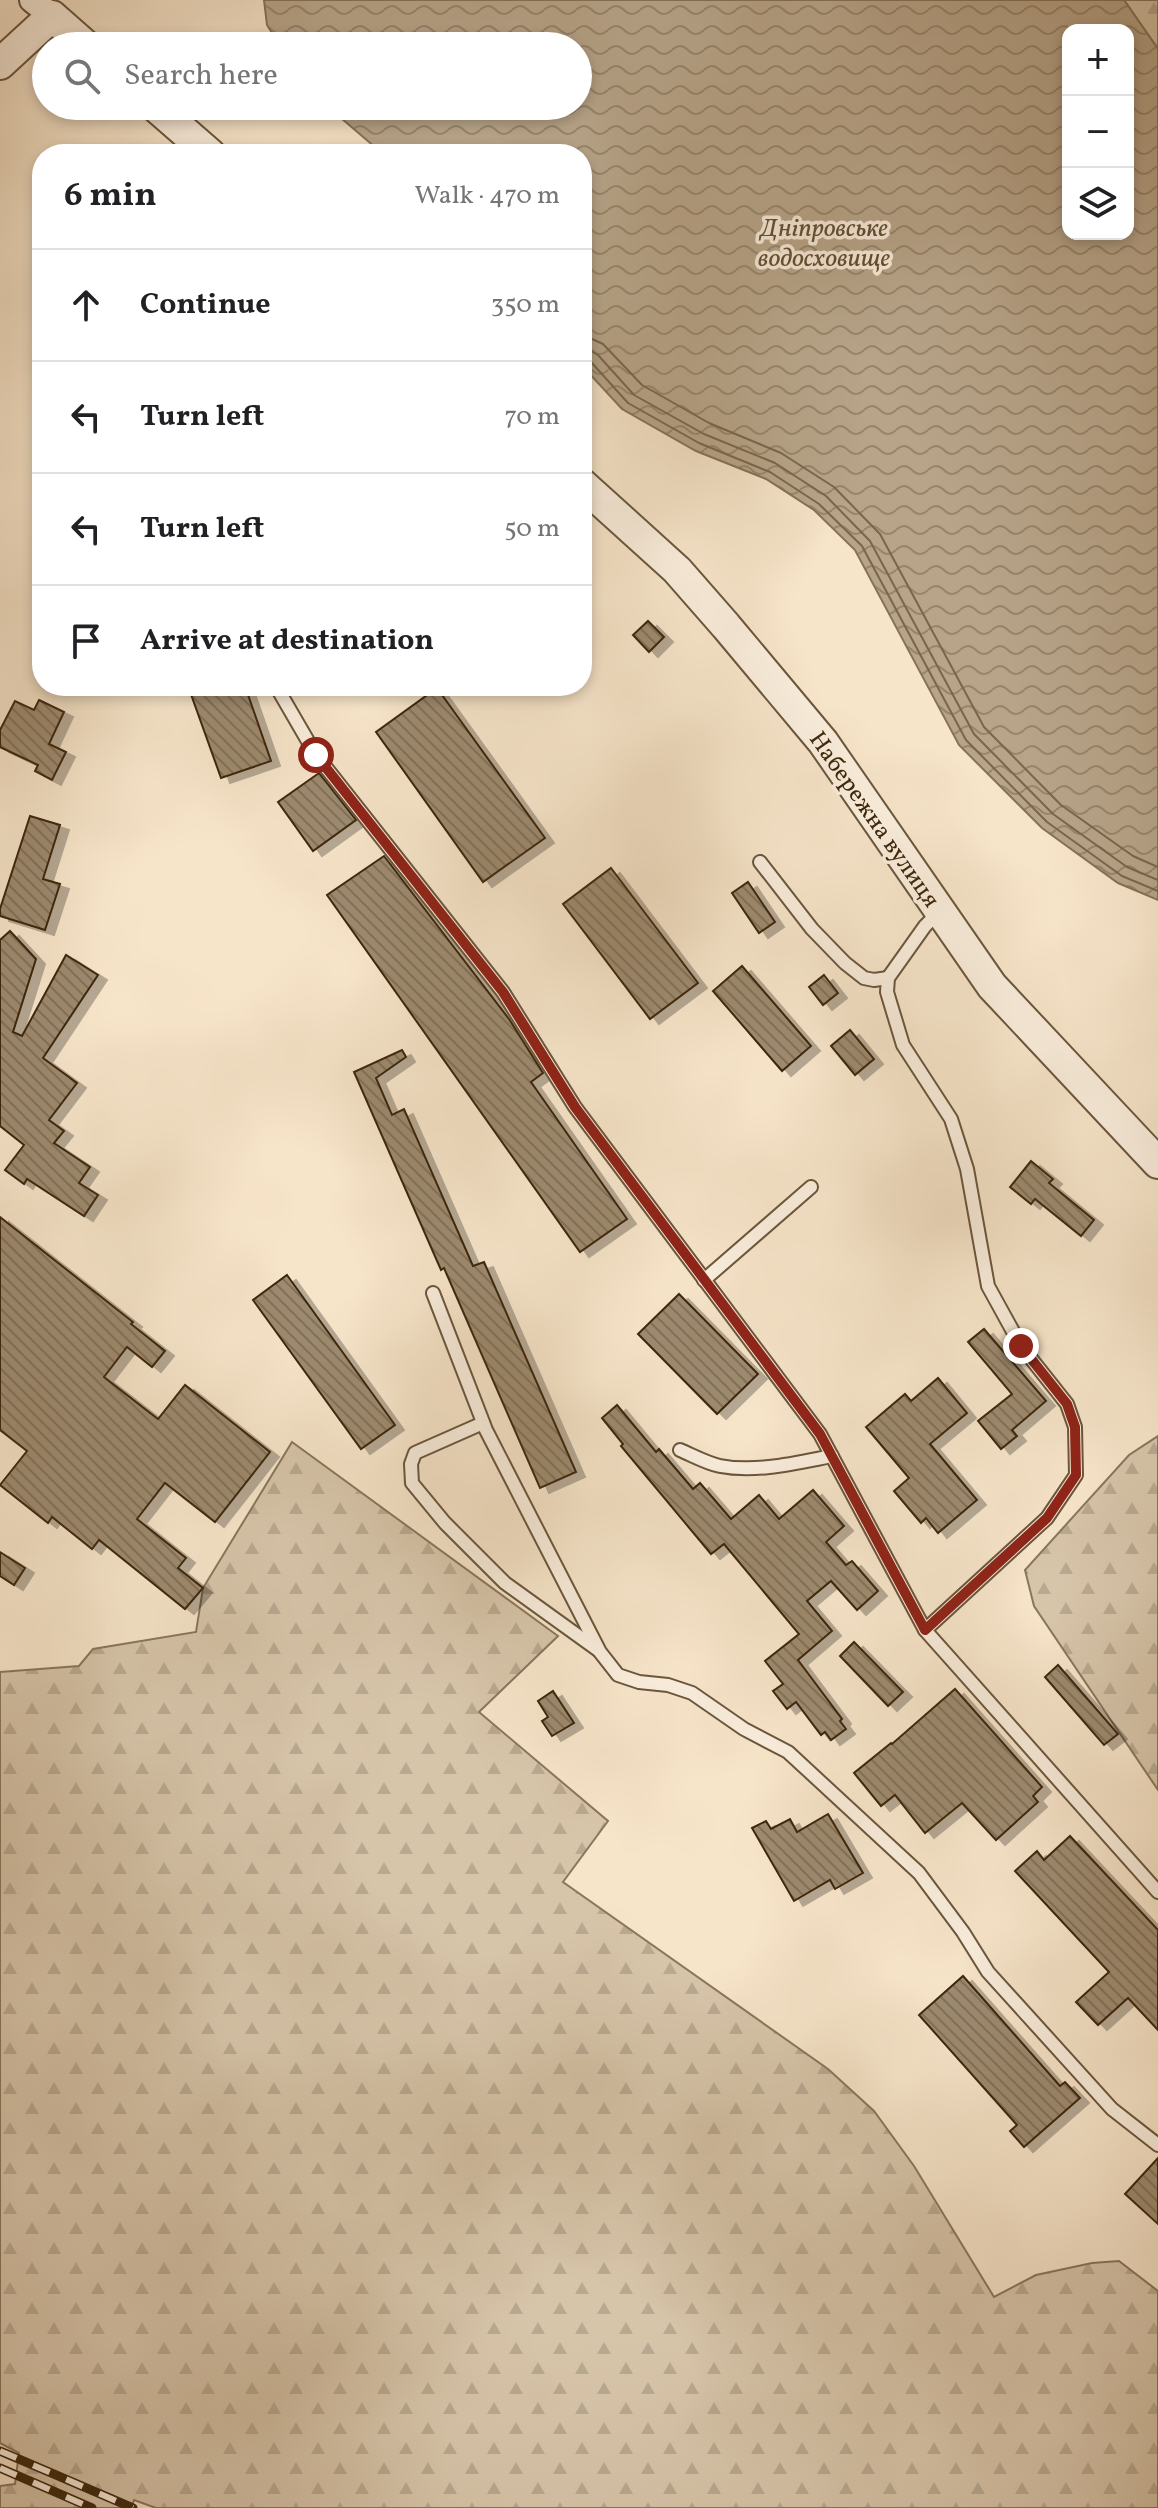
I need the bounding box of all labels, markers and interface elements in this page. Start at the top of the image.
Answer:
map controls [1062,24,1134,240]
button: + [1062,24,1134,96]
search box [32,32,592,120]
icon: search [60,54,104,98]
text: Search here [124,55,278,97]
button: − [1062,96,1134,168]
button: layers [1062,168,1134,240]
text: 6 min [64,173,157,220]
text: Walk · 470 m [414,178,560,214]
water label: Дніпровське водосховище [758,211,890,277]
icon: ahead [64,283,108,327]
text: Continue [140,284,271,326]
text: 350 m [491,287,560,323]
icon: left [64,395,108,439]
text: Turn left [140,396,264,438]
text: 70 m [505,399,560,435]
icon: left [64,507,108,551]
text: Turn left [140,508,264,550]
text: 50 m [504,511,560,547]
icon: arrive [64,619,108,663]
text: Arrive at destination [140,620,434,662]
street label: Набережна вулиця [800,725,947,915]
route start [298,737,334,773]
route end [1003,1328,1039,1364]

